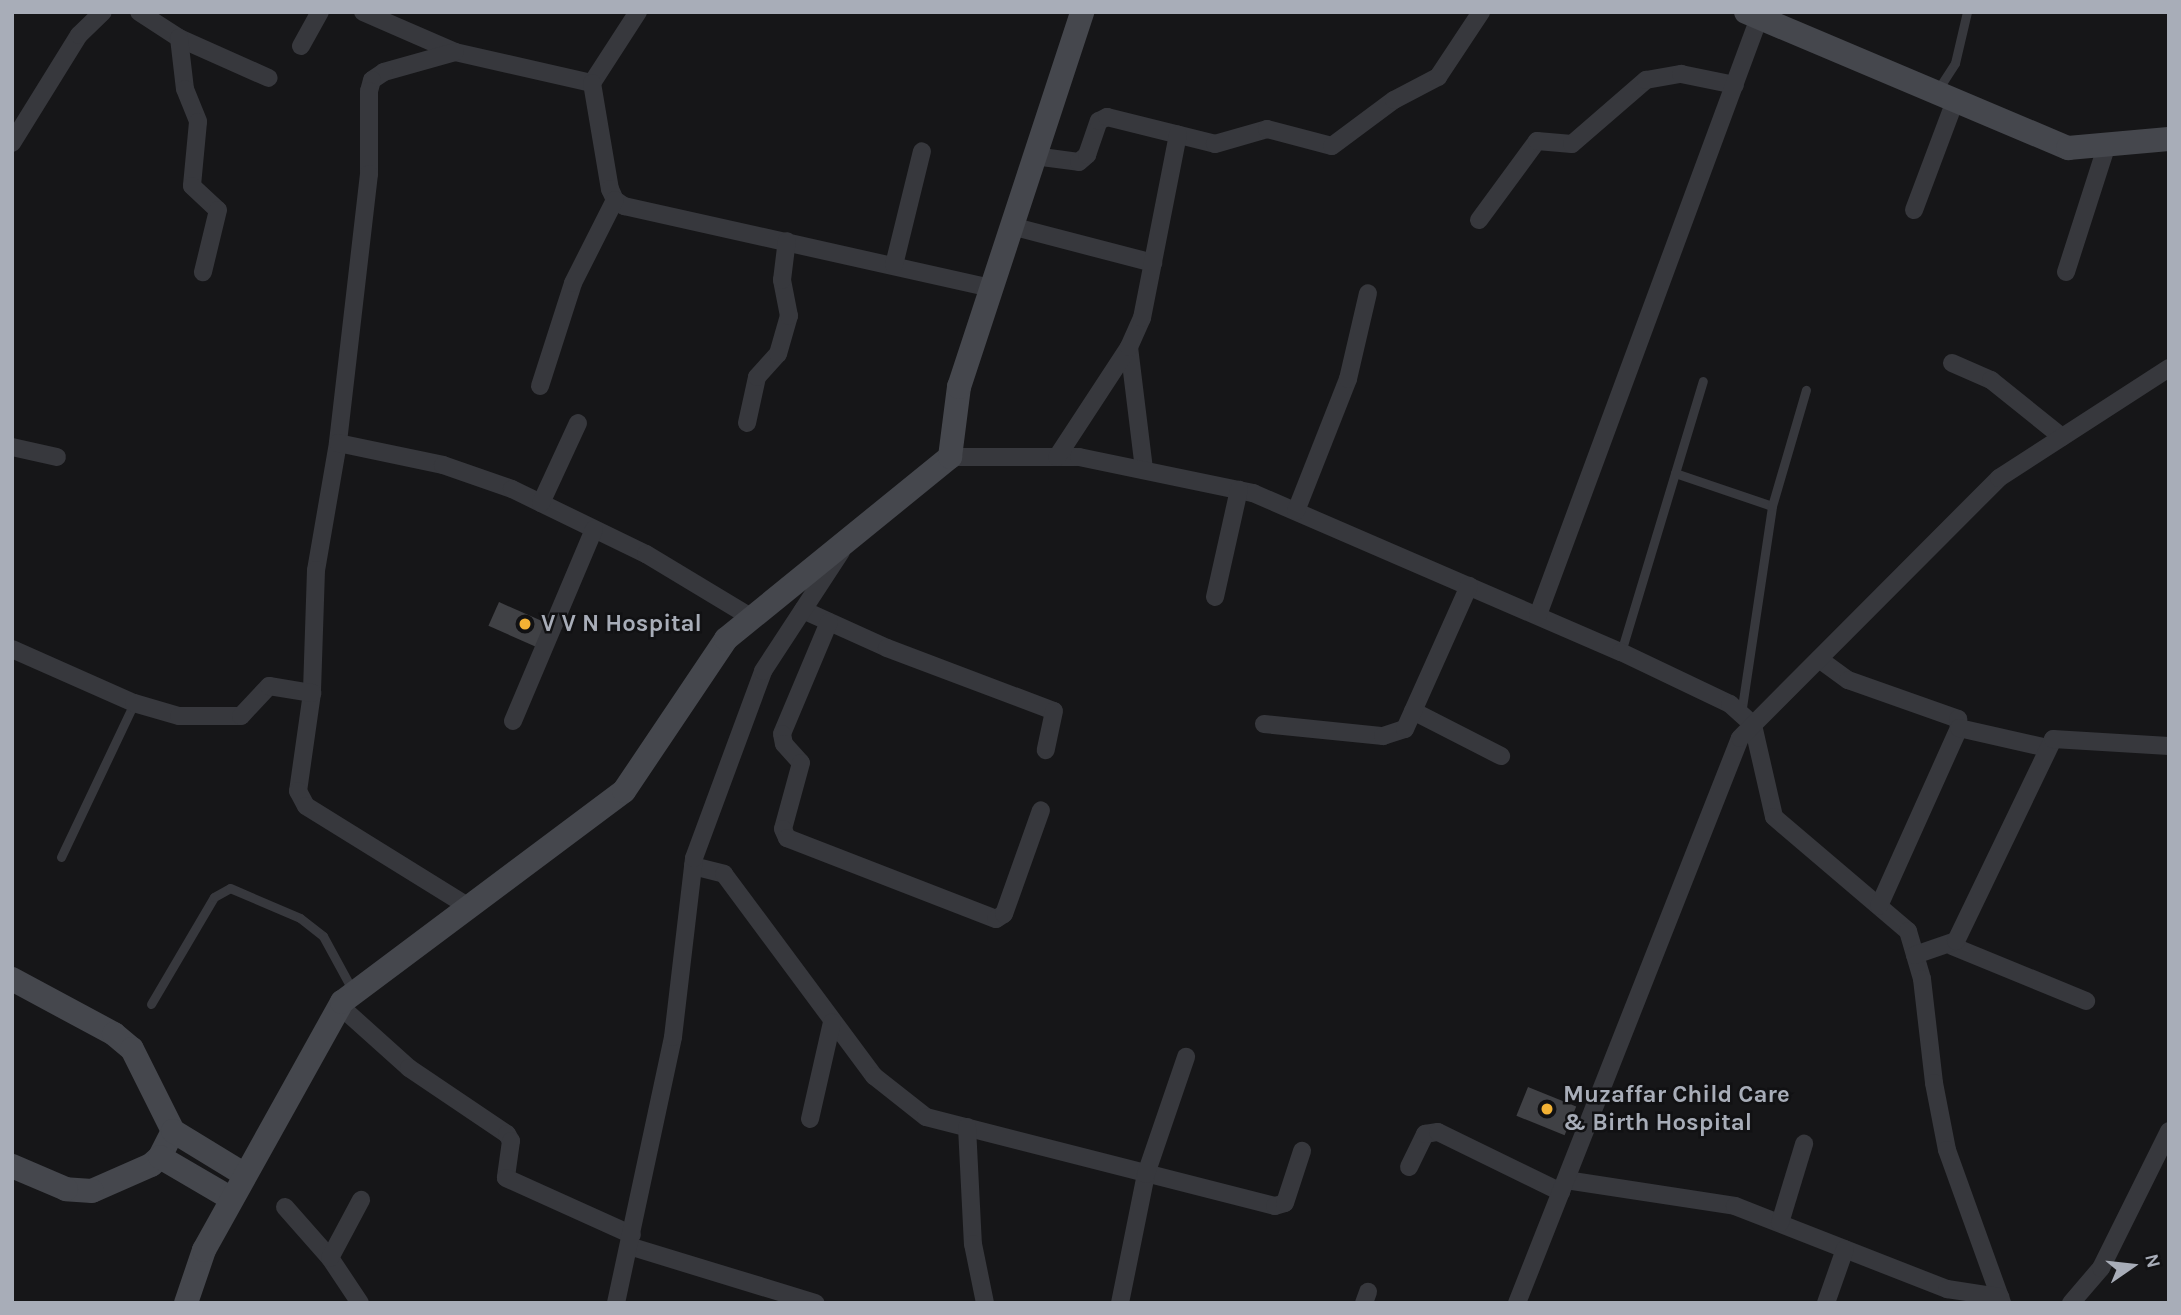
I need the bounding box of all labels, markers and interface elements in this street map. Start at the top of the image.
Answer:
place label: V V N Hospital [541,610,702,638]
marker: V V N Hospital [515,614,535,634]
place label: Muzaffar Child Care & Birth Hospital [1563,1081,1790,1137]
marker: Muzaffar Child Care & Birth Hospital [1537,1099,1557,1119]
north arrow [2097,1231,2167,1301]
text: N [2140,1252,2165,1270]

